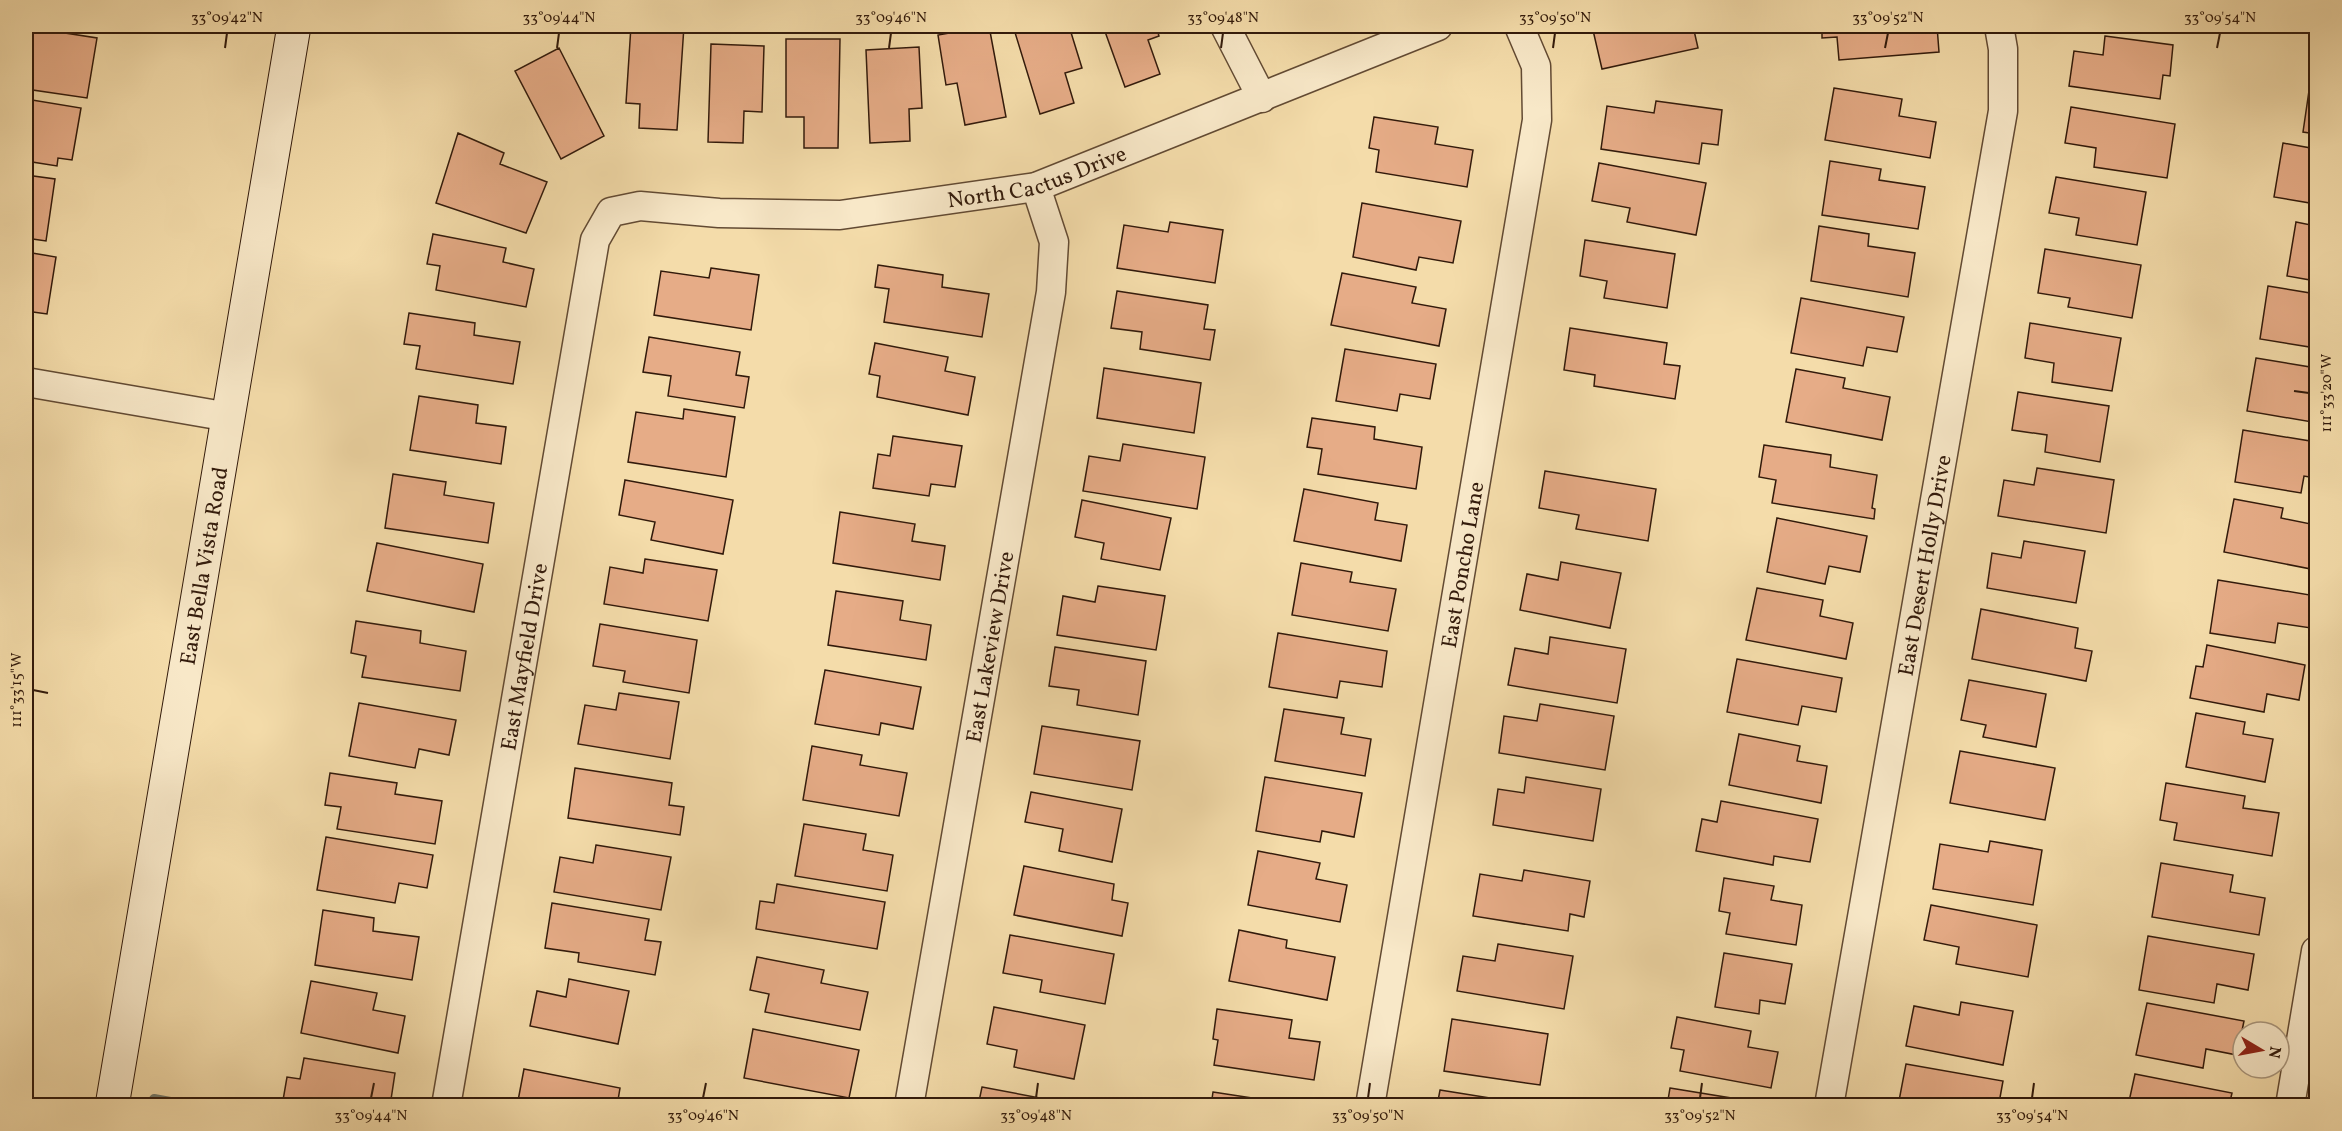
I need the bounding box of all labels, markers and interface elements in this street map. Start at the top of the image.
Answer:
text: 33°09'42"N [191,8,263,29]
text: 33°09'44"N [523,8,595,29]
text: 33°09'46"N [855,8,927,29]
text: 33°09'48"N [1187,8,1259,29]
text: 33°09'50"N [1519,8,1591,29]
text: 33°09'52"N [1852,8,1924,29]
text: 33°09'54"N [2184,8,2256,29]
street label: North Cactus Drive [945,139,1132,217]
text: 111°33'20"W [2317,354,2338,432]
street label: East Desert Holly Drive [1891,453,1961,679]
street label: East Bella Vista Road [174,465,237,668]
street label: East Poncho Lane [1435,480,1493,651]
street label: East Lakeview Drive [960,549,1023,746]
street label: East Mayfield Drive [494,561,557,753]
text: 111°33'15"W [7,652,28,728]
north arrow [2231,1020,2291,1080]
text: N [2262,1045,2286,1060]
text: 33°09'44"N [335,1106,407,1127]
text: 33°09'46"N [667,1106,739,1127]
text: 33°09'48"N [1000,1106,1072,1127]
text: 33°09'50"N [1332,1106,1404,1127]
text: 33°09'52"N [1664,1106,1736,1127]
text: 33°09'54"N [1996,1106,2068,1127]

